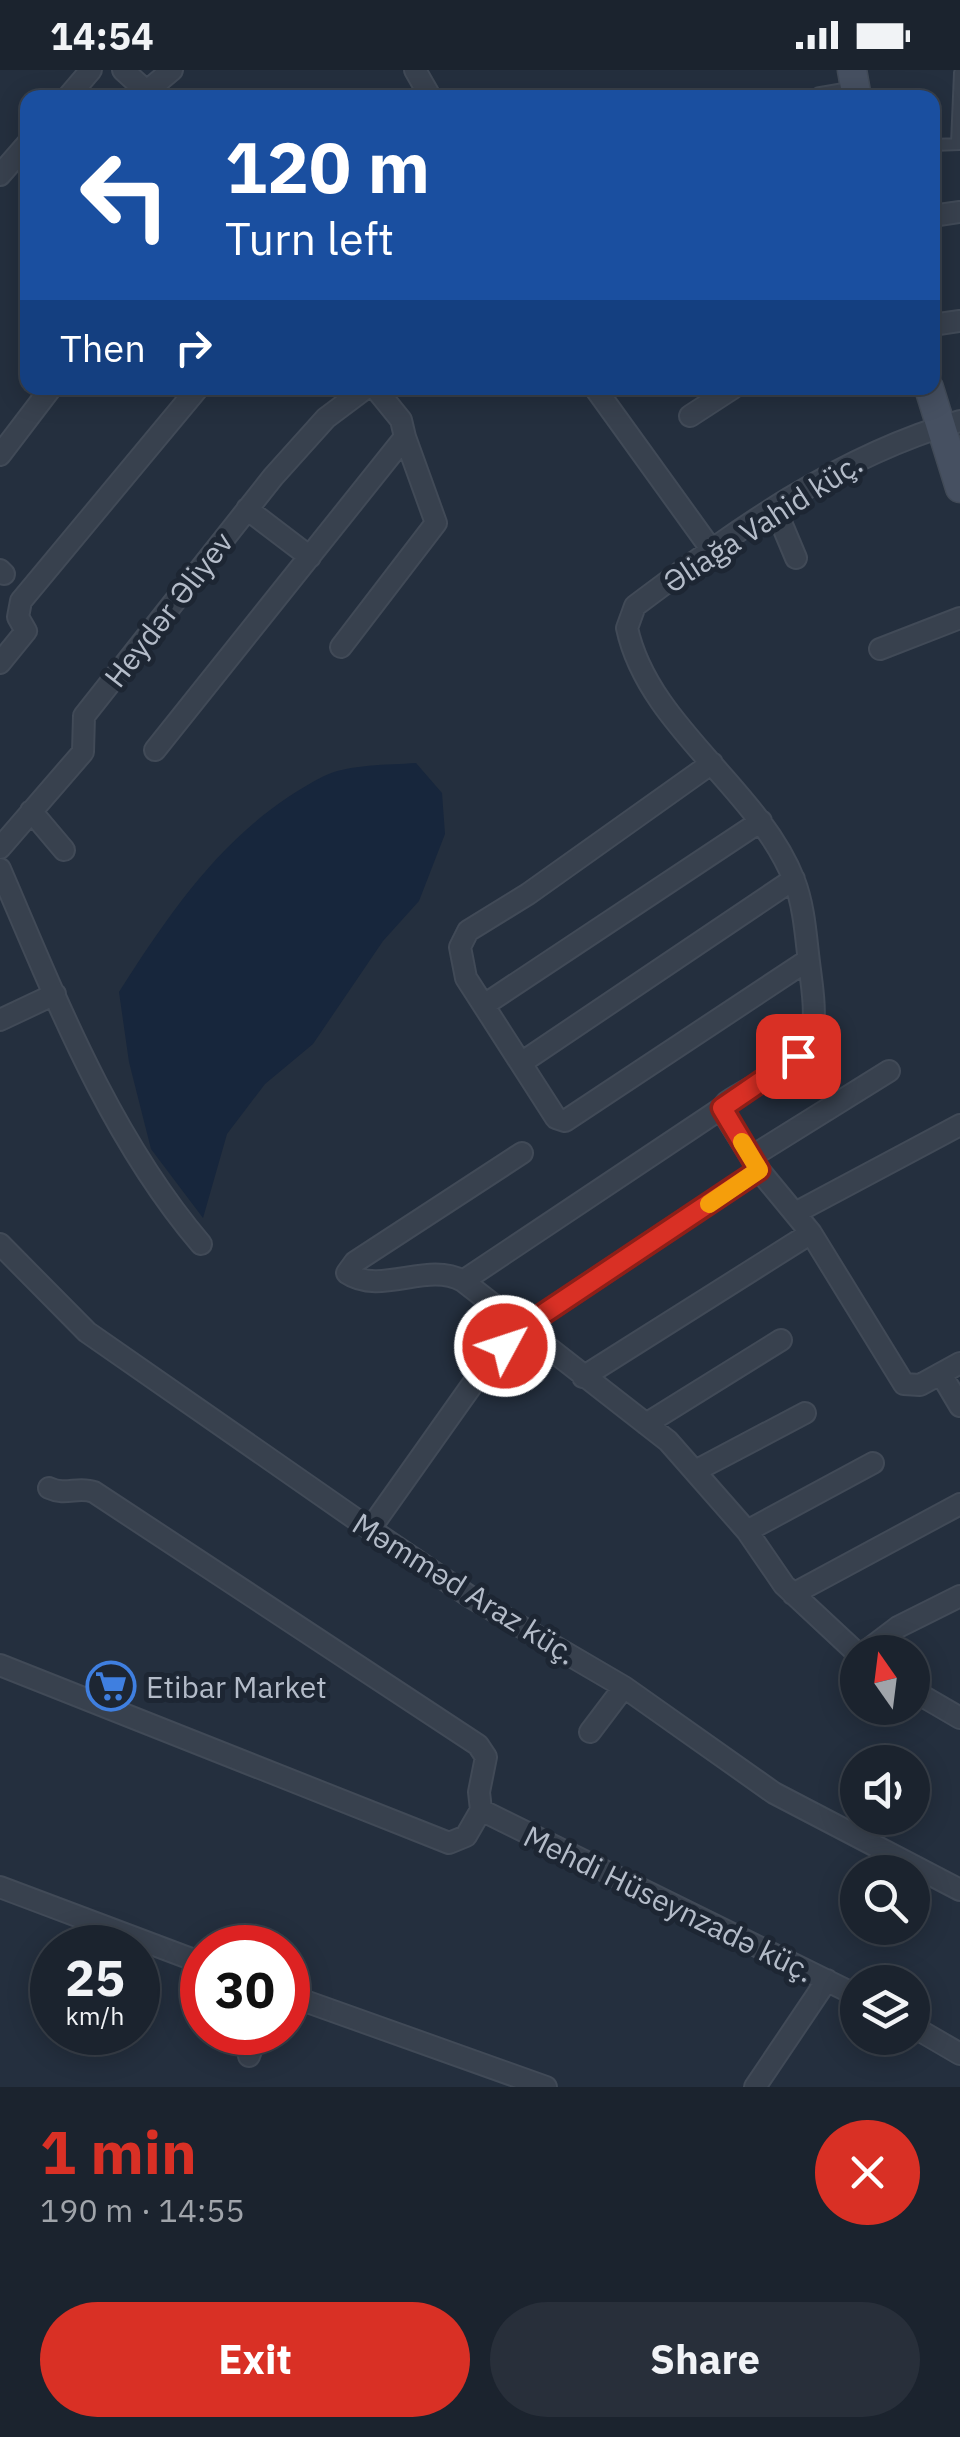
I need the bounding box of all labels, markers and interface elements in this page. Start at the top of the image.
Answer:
text: 14:54 [50,11,154,60]
text: 120 m [225,121,430,212]
icon: left [60,130,190,260]
text: Turn left [225,209,394,267]
icon: right [166,320,221,375]
text: Then [60,323,146,372]
street label: Əliağa Vahid küç. [655,443,869,601]
street label: Heydər Əliyev [95,523,241,695]
pin [756,1014,841,1099]
icon: arrive [771,1029,826,1084]
position arrow [453,1294,557,1398]
street label: Məmməd Araz küç. [346,1503,584,1673]
north arrow [840,1635,930,1725]
map controls [840,1635,930,2055]
supermarket icon: Etibar Market [85,1660,137,1712]
place label: Etibar Market [146,1667,327,1706]
button: sound [840,1745,930,1835]
street label: Mehdi Hüseynzadə küç. [518,1816,820,1990]
button: search [840,1855,930,1945]
speed limit sign: 30 [180,1925,310,2055]
text: 25 [65,1945,125,2010]
button: layers [840,1965,930,2055]
text: km/h [66,1999,124,2032]
text: 1 min [40,2112,197,2191]
button: close [815,2120,920,2225]
text: 190 m · 14:55 [40,2189,245,2231]
button: Exit [40,2302,470,2417]
button: Share [490,2302,920,2417]

